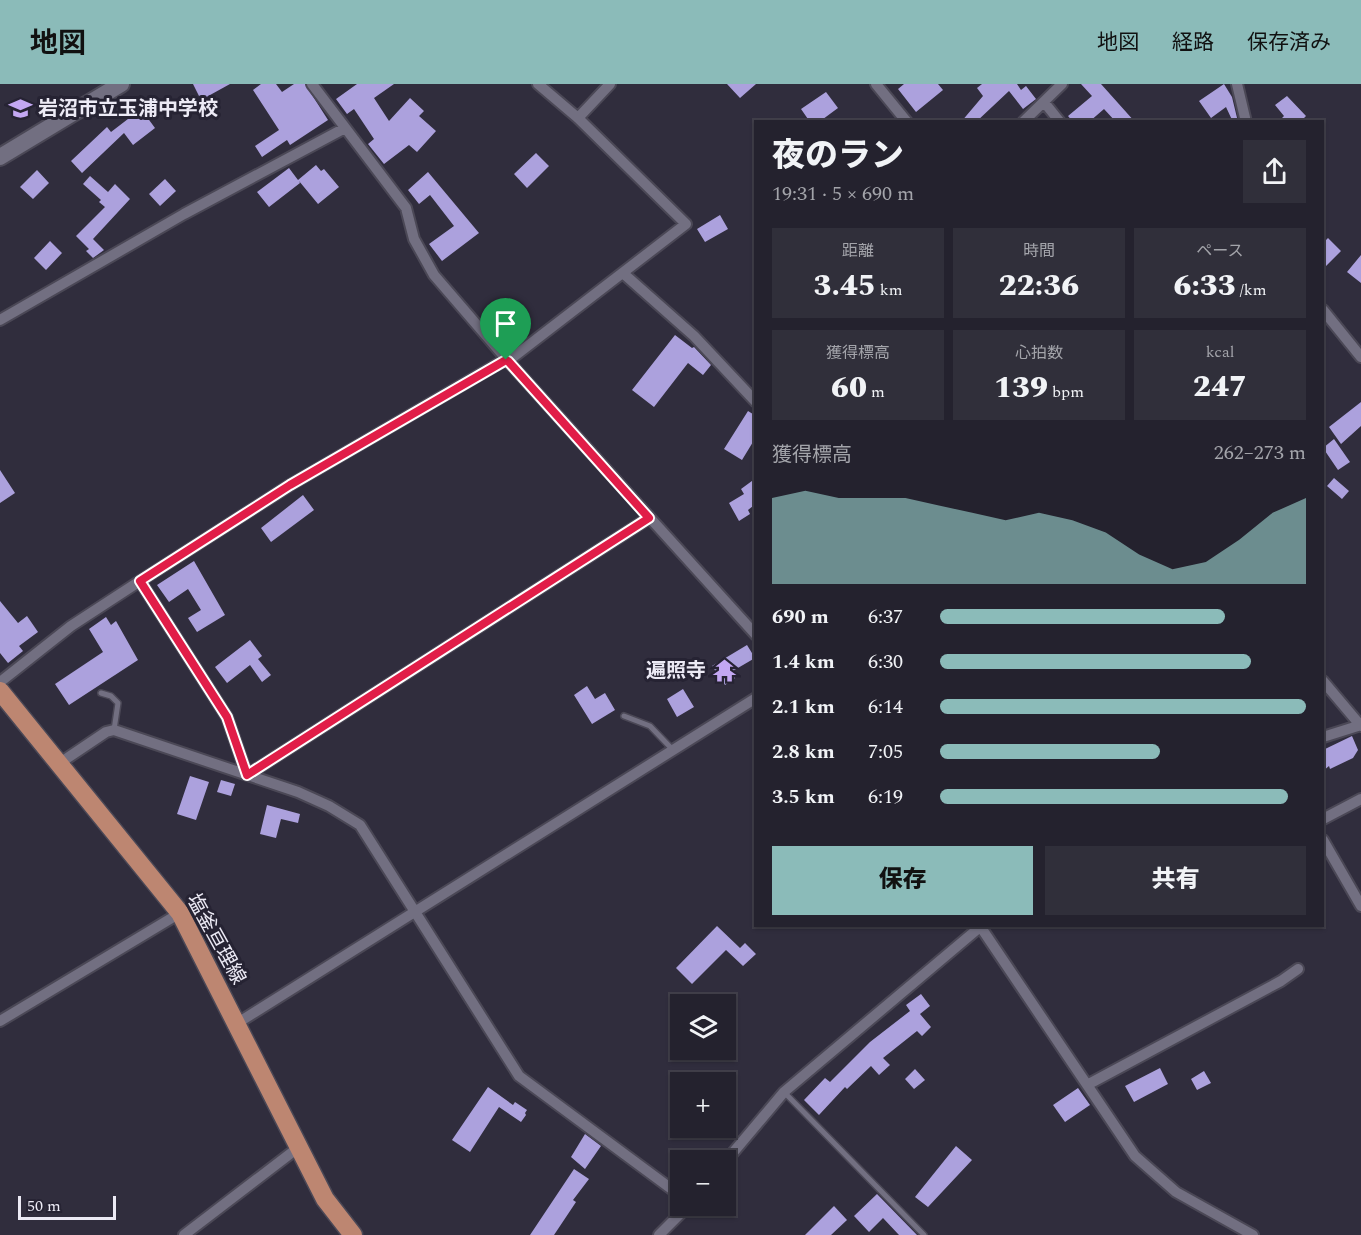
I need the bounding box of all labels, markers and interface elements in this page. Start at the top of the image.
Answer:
text: 地図 [30,22,86,65]
text: 地図 [1097,27,1139,59]
text: 経路 [1172,27,1214,59]
text: 保存済み [1247,27,1331,59]
place label: 岩沼市立玉浦中学校 [38,94,218,124]
school or university icon: 岩沼市立玉浦中学校 [7,96,33,122]
text: 夜のラン [772,131,904,181]
button: share [1243,140,1306,203]
text: 19:31 · 5 × 690 m [772,179,914,209]
text: 距離 [842,239,874,263]
text: 時間 [1023,239,1055,263]
text: ペース [1196,239,1244,263]
text: 3.45 [813,263,876,309]
text: 22:36 [999,263,1079,309]
text: 6:33 [1173,263,1236,309]
text: km [876,278,903,302]
text: /km [1236,278,1267,302]
pin [480,298,531,360]
icon: arrive [489,307,522,340]
text: kcal [1206,340,1234,364]
text: 獲得標高 [826,341,890,365]
text: 心拍数 [1015,341,1063,365]
text: 247 [1193,364,1247,410]
text: 60 [831,365,867,411]
text: 139 [994,365,1048,411]
text: m [867,380,885,404]
text: bpm [1048,380,1084,404]
text: 262–273 m [1214,438,1306,468]
text: 獲得標高 [772,440,852,470]
text: 690 m [772,602,829,632]
text: 6:37 [868,602,903,632]
text: 1.4 km [772,647,835,677]
text: 6:30 [868,647,903,677]
place label: 遍照寺 [646,656,706,686]
temple icon: 遍照寺 [711,658,737,684]
text: 2.1 km [772,692,835,722]
text: 6:14 [868,692,903,722]
text: 2.8 km [772,737,835,767]
text: 7:05 [868,737,903,767]
text: 3.5 km [772,782,835,812]
text: 6:19 [868,782,903,812]
button: 保存 [772,846,1033,915]
button: 共有 [1045,846,1306,915]
street label: 塩釜亘理線 [179,888,253,990]
map controls [670,994,736,1216]
button: layers [670,994,736,1060]
button: + [670,1072,736,1138]
button: − [670,1150,736,1216]
scale bar [18,1193,116,1220]
text: 50 m [27,1194,61,1218]

